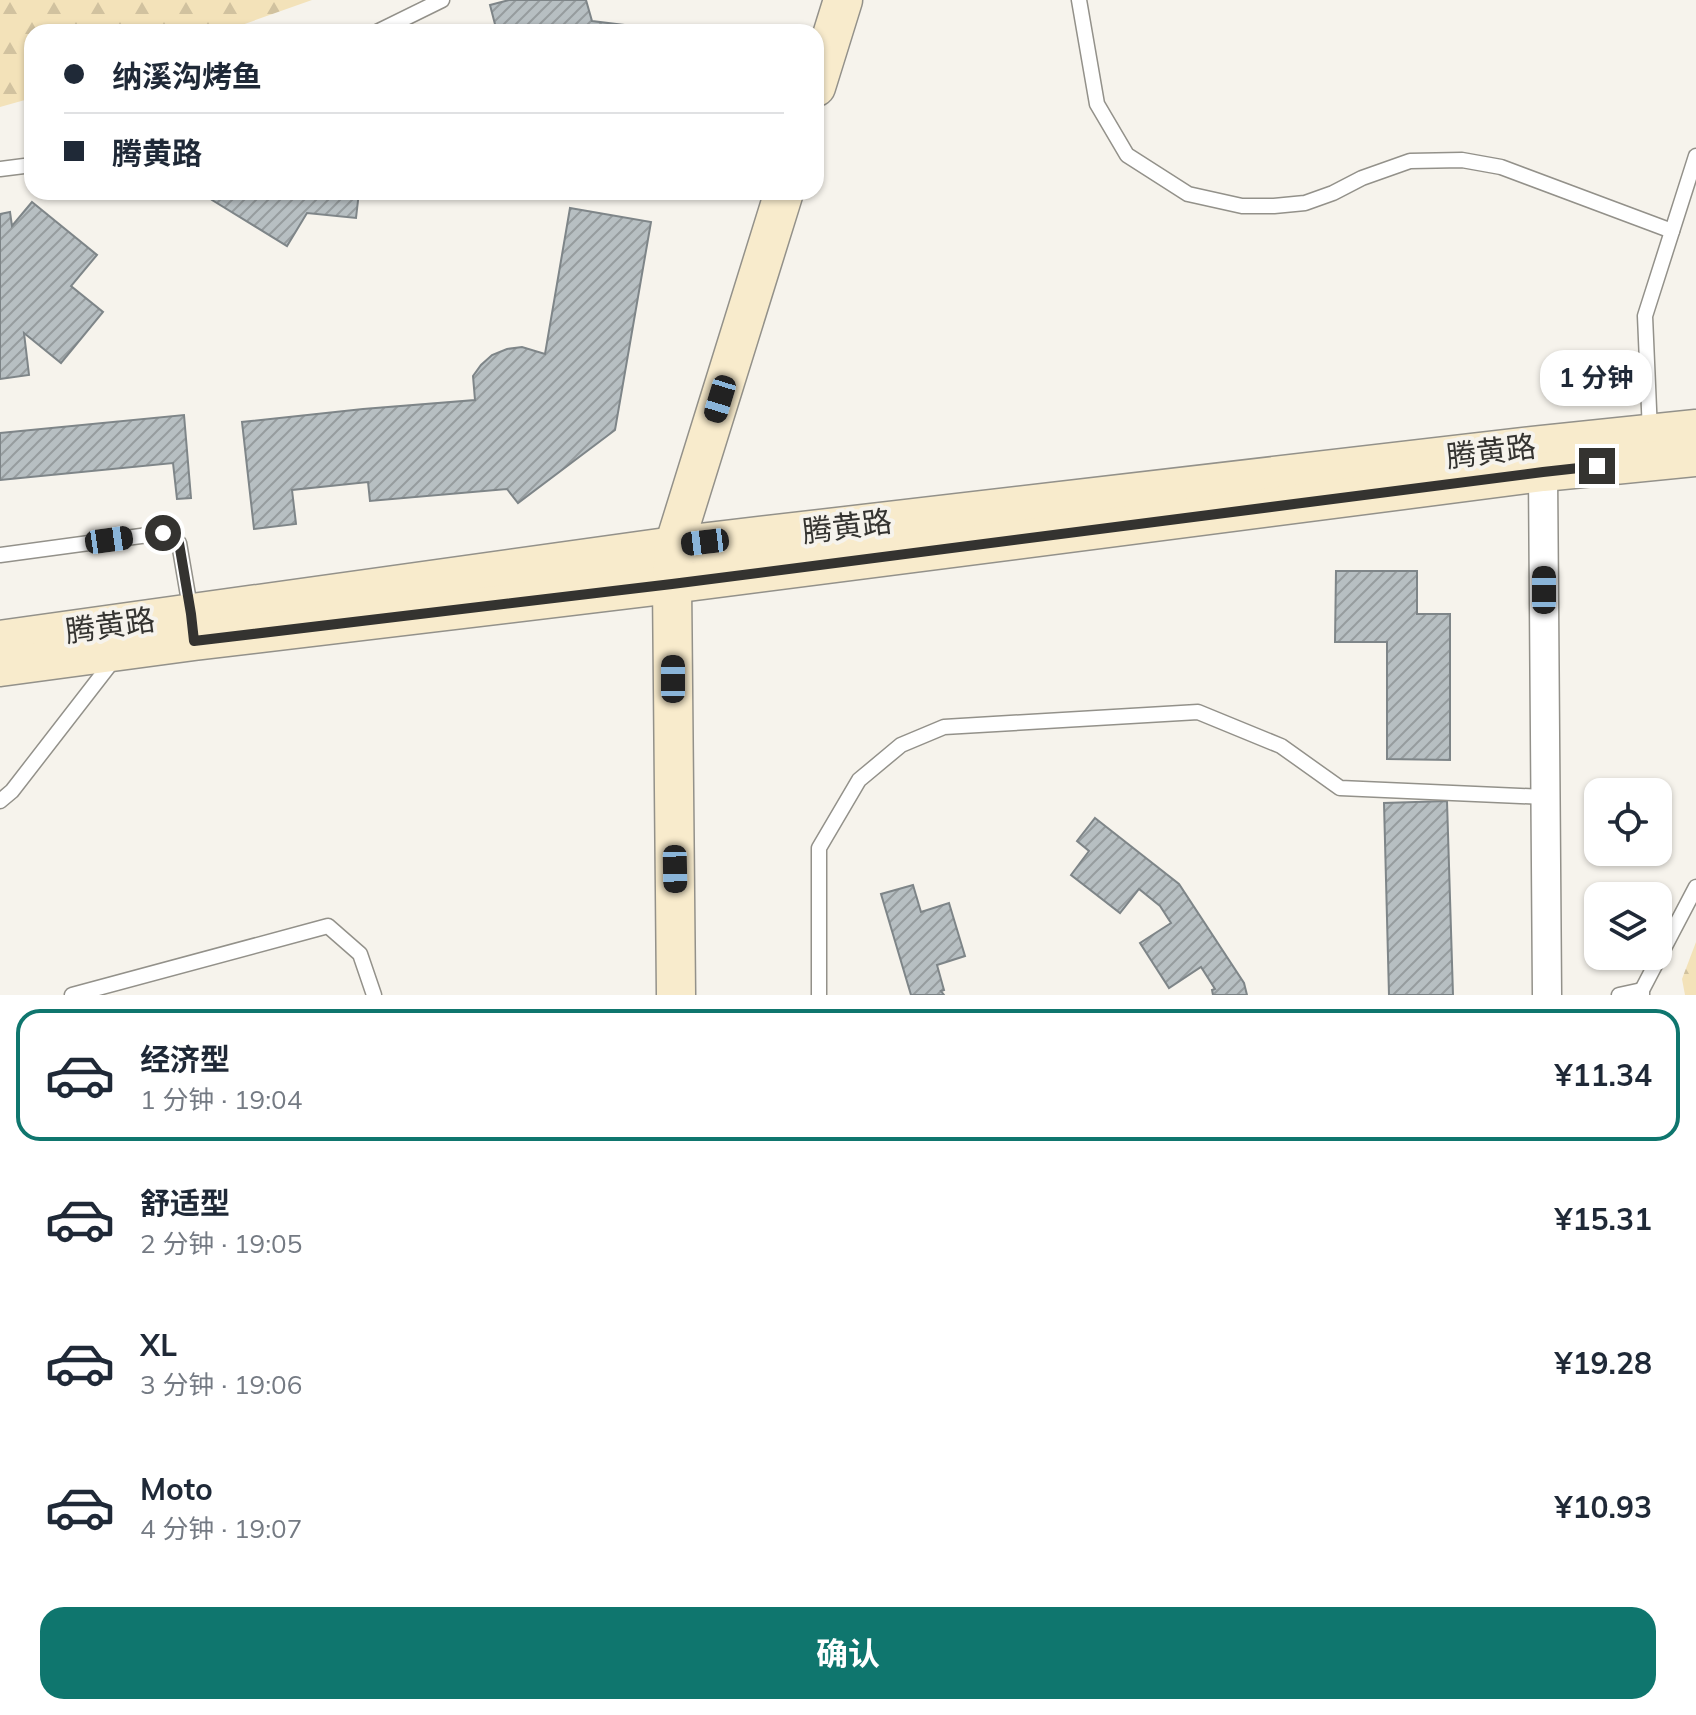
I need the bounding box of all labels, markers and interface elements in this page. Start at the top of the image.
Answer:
text: 纳溪沟烤鱼 [112,57,262,95]
text: 腾黄路 [112,134,202,172]
callout: 1 分钟 [1541,350,1653,406]
text: 1 分钟 [1559,361,1633,394]
car [702,373,738,425]
street label: 腾黄路 [1444,427,1538,475]
route end [1579,448,1615,484]
street label: 腾黄路 [800,502,894,550]
route start [145,515,181,551]
car [84,525,134,555]
car [680,527,730,557]
car [1532,566,1556,614]
street label: 腾黄路 [63,600,157,650]
car [661,655,685,703]
map controls [1584,778,1672,970]
button: locate [1584,778,1672,866]
car [663,845,687,893]
button: layers [1584,882,1672,970]
icon: car [44,1039,116,1111]
text: 经济型 [140,1040,230,1078]
text: ¥11.34 [1555,1056,1652,1094]
text: 1 分钟 · 19:04 [140,1083,302,1116]
icon: car [44,1183,116,1255]
text: 舒适型 [140,1184,230,1222]
text: ¥15.31 [1555,1200,1652,1238]
text: 2 分钟 · 19:05 [140,1227,302,1260]
text: XL [140,1326,177,1364]
icon: car [44,1327,116,1399]
text: ¥19.28 [1555,1344,1652,1382]
text: 3 分钟 · 19:06 [140,1368,302,1401]
text: Moto [140,1470,213,1508]
icon: car [44,1471,116,1543]
text: ¥10.93 [1555,1488,1652,1526]
text: 4 分钟 · 19:07 [140,1512,302,1545]
button: 确认 [40,1607,1656,1699]

